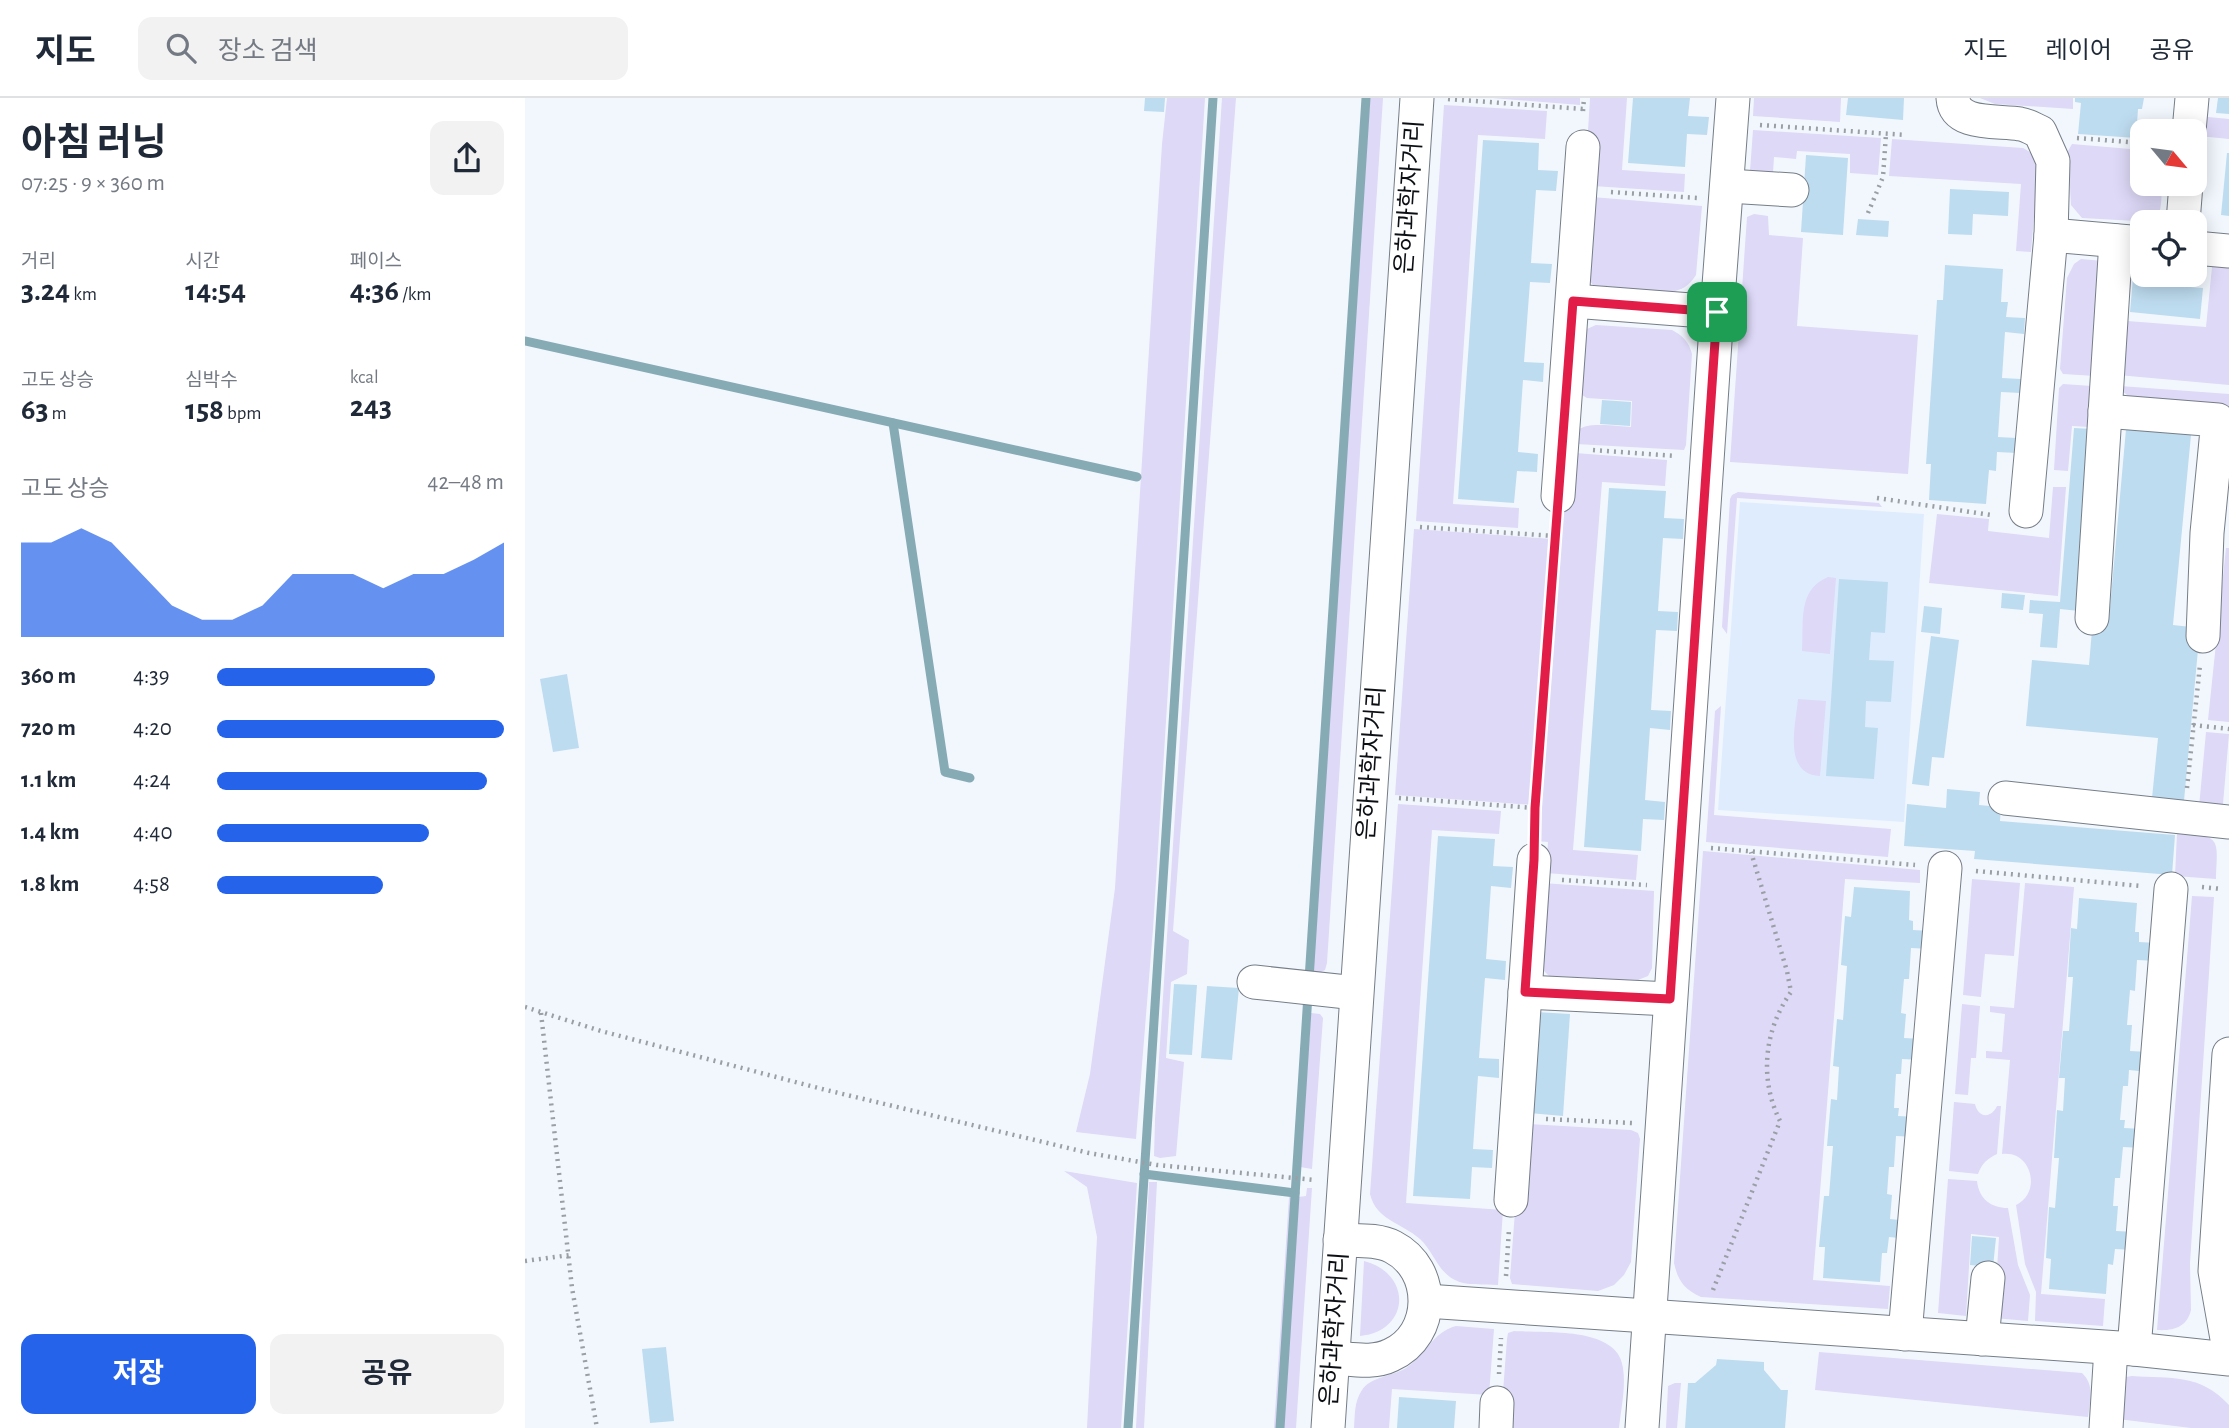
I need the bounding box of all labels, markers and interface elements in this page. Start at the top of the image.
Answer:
search box [138,17,628,80]
icon: search [162,29,200,67]
text: 지도 [35,36,96,69]
text: 장소 검색 [218,38,318,64]
text: 지도 [1963,39,2008,63]
text: 레이어 [2046,39,2112,63]
text: 공유 [2150,39,2194,63]
street label: 은하과학자거리 [1391,119,1427,275]
north arrow [2130,119,2207,196]
map controls [2130,119,2207,287]
button: share [430,121,504,195]
text: 아침 러닝 [21,125,167,163]
text: 07:25 · 9 × 360 m [21,172,165,195]
button: locate [2130,210,2207,287]
text: 거리 [21,252,56,271]
text: 시간 [185,252,220,271]
text: 페이스 [350,252,402,271]
text: 3.24 [21,276,70,306]
text: 14:54 [185,276,246,306]
text: 4:36 [350,276,399,306]
pin [1687,282,1747,342]
text: km [70,285,97,304]
text: /km [399,285,432,304]
icon: arrive [1698,293,1736,331]
text: kcal [350,368,379,387]
text: 고도 상승 [21,371,94,390]
text: 심박수 [185,371,238,390]
text: 243 [350,392,392,422]
text: 63 [21,395,48,425]
text: 158 [185,395,224,425]
text: m [48,404,67,423]
text: bpm [224,404,261,423]
text: 42–48 m [427,471,504,494]
text: 고도 상승 [21,478,109,501]
text: 360 m [21,665,76,688]
text: 4:39 [133,665,170,688]
street label: 은하과학자거리 [1353,685,1389,841]
text: 720 m [21,717,76,740]
text: 4:20 [133,717,172,740]
text: 1.1 km [21,769,76,792]
text: 4:24 [133,769,171,792]
text: 1.4 km [21,821,80,844]
text: 4:40 [133,821,173,844]
text: 1.8 km [21,873,79,896]
text: 4:58 [133,873,170,896]
street label: 은하과학자거리 [1316,1251,1352,1407]
button: 저장 [21,1334,256,1414]
button: 공유 [270,1334,504,1414]

